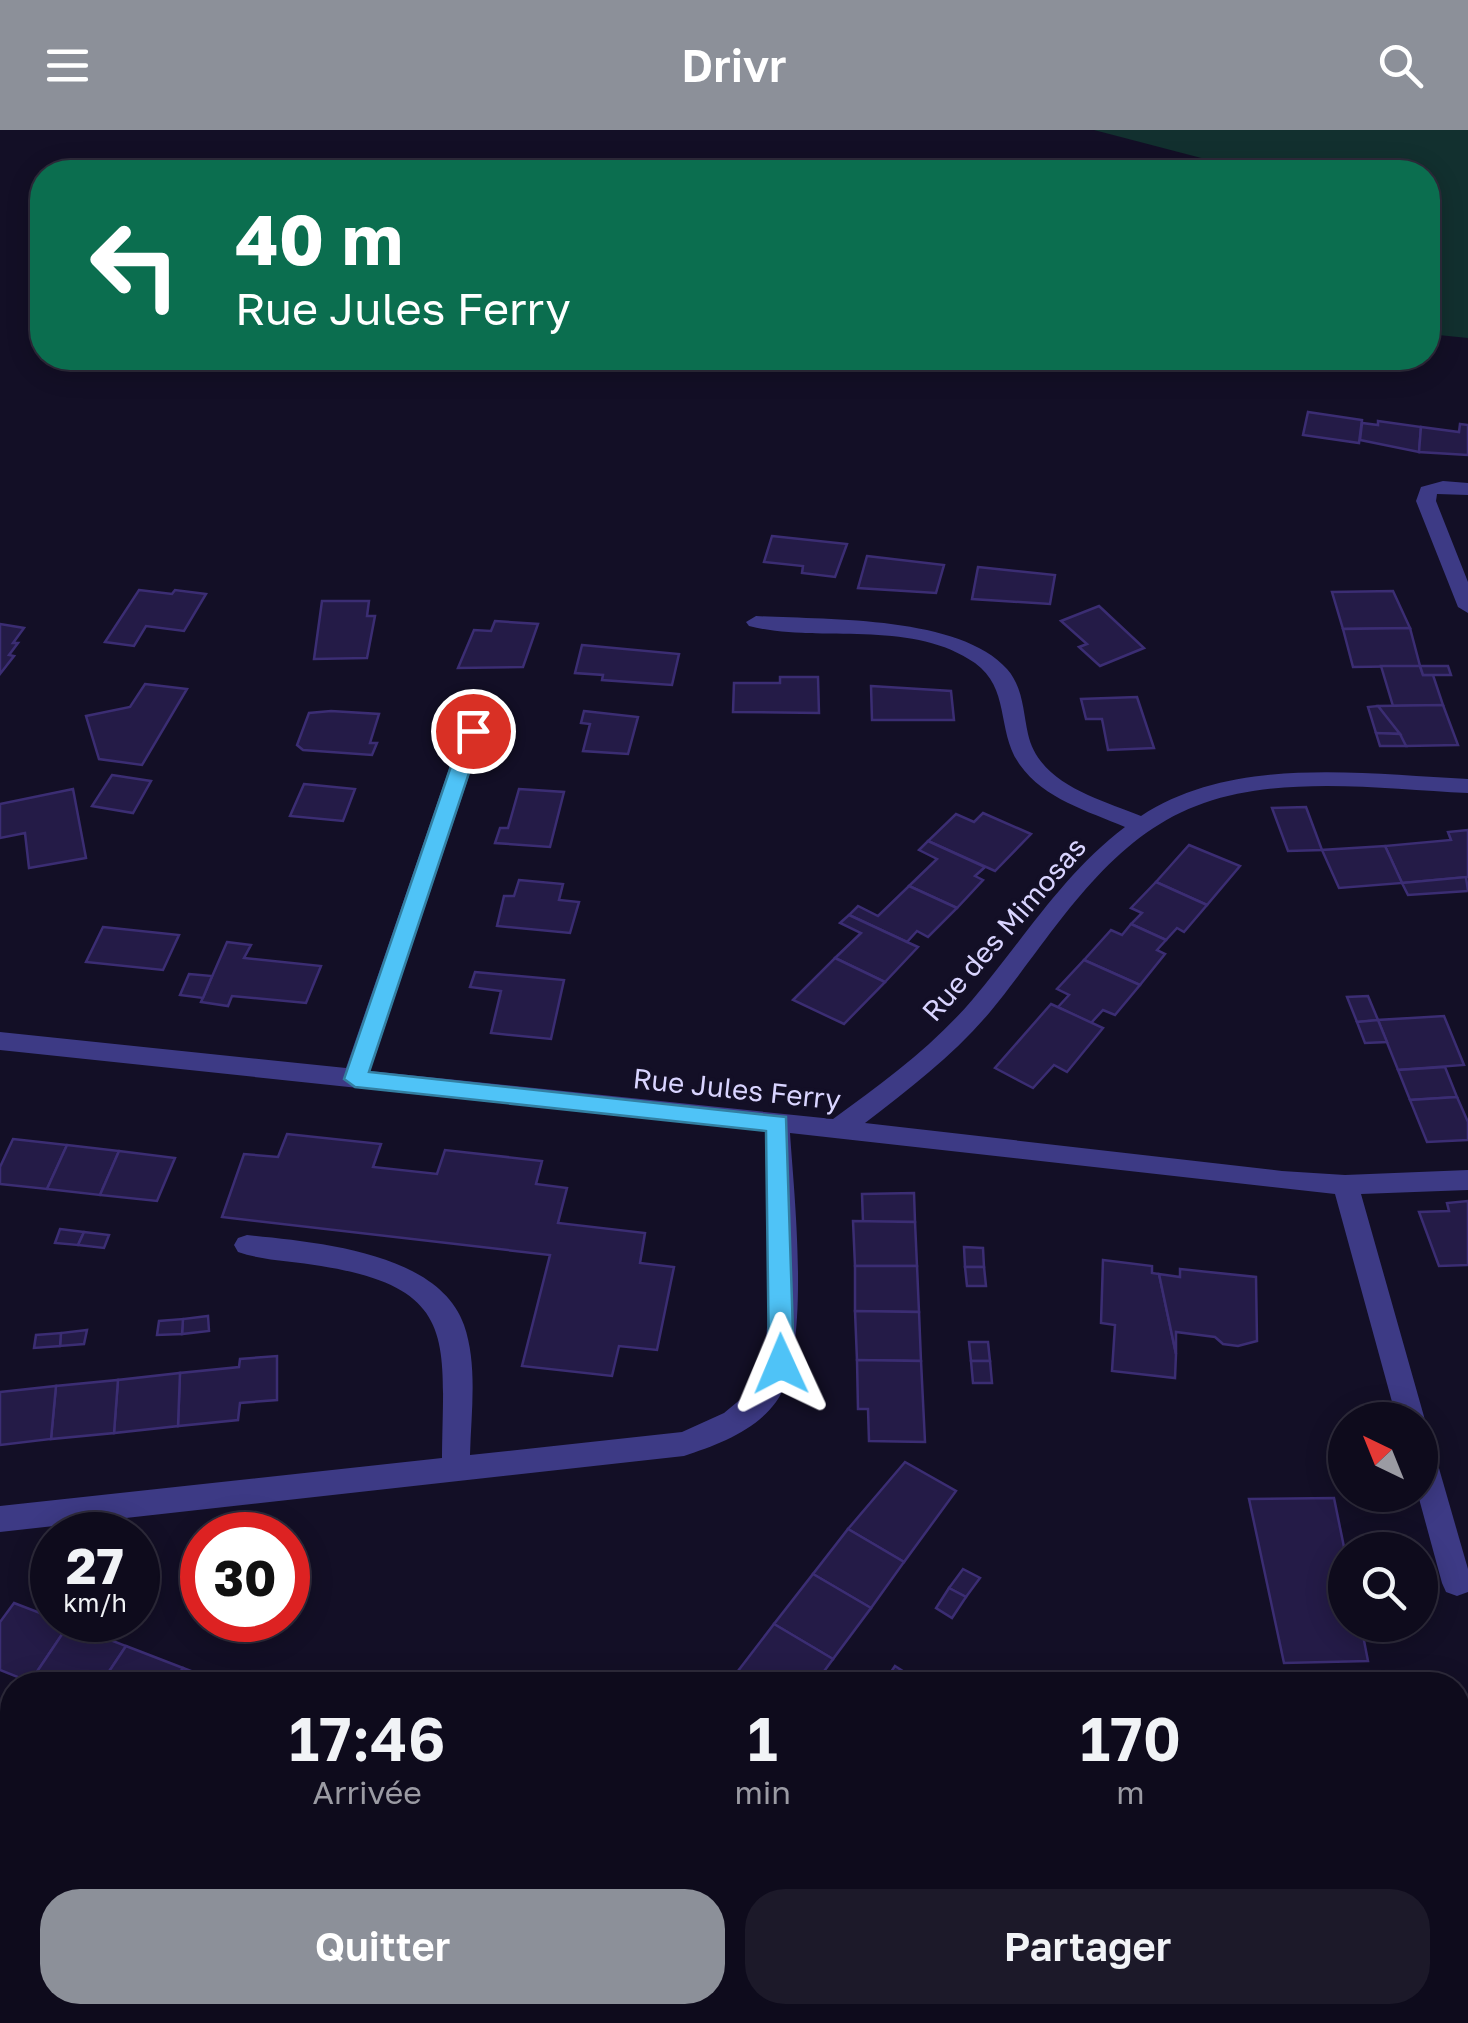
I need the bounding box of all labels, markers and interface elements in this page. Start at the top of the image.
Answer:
icon: menu [40,38,95,93]
text: Drivr [681,38,787,92]
icon: search [1373,38,1428,93]
text: 40 m [235,196,403,280]
icon: left [70,200,200,330]
text: Rue Jules Ferry [235,281,571,335]
pin [431,689,516,774]
icon: arrive [446,704,501,759]
street label: Rue des Mimosas [915,830,1092,1027]
street label: Rue Jules Ferry [631,1061,843,1116]
position arrow [729,1312,833,1416]
north arrow [1328,1402,1438,1512]
map controls [1328,1402,1438,1642]
speed limit sign: 30 [180,1512,310,1642]
button: search [1328,1532,1438,1642]
text: 27 [66,1535,124,1595]
text: km/h [63,1587,127,1618]
text: 17:46 [289,1702,445,1774]
text: 1 [748,1702,778,1774]
text: 170 [1080,1702,1181,1774]
text: Arrivée [313,1773,422,1811]
text: min [734,1773,791,1811]
text: m [1116,1773,1145,1811]
button: Quitter [40,1889,725,2004]
button: Partager [745,1889,1430,2004]

